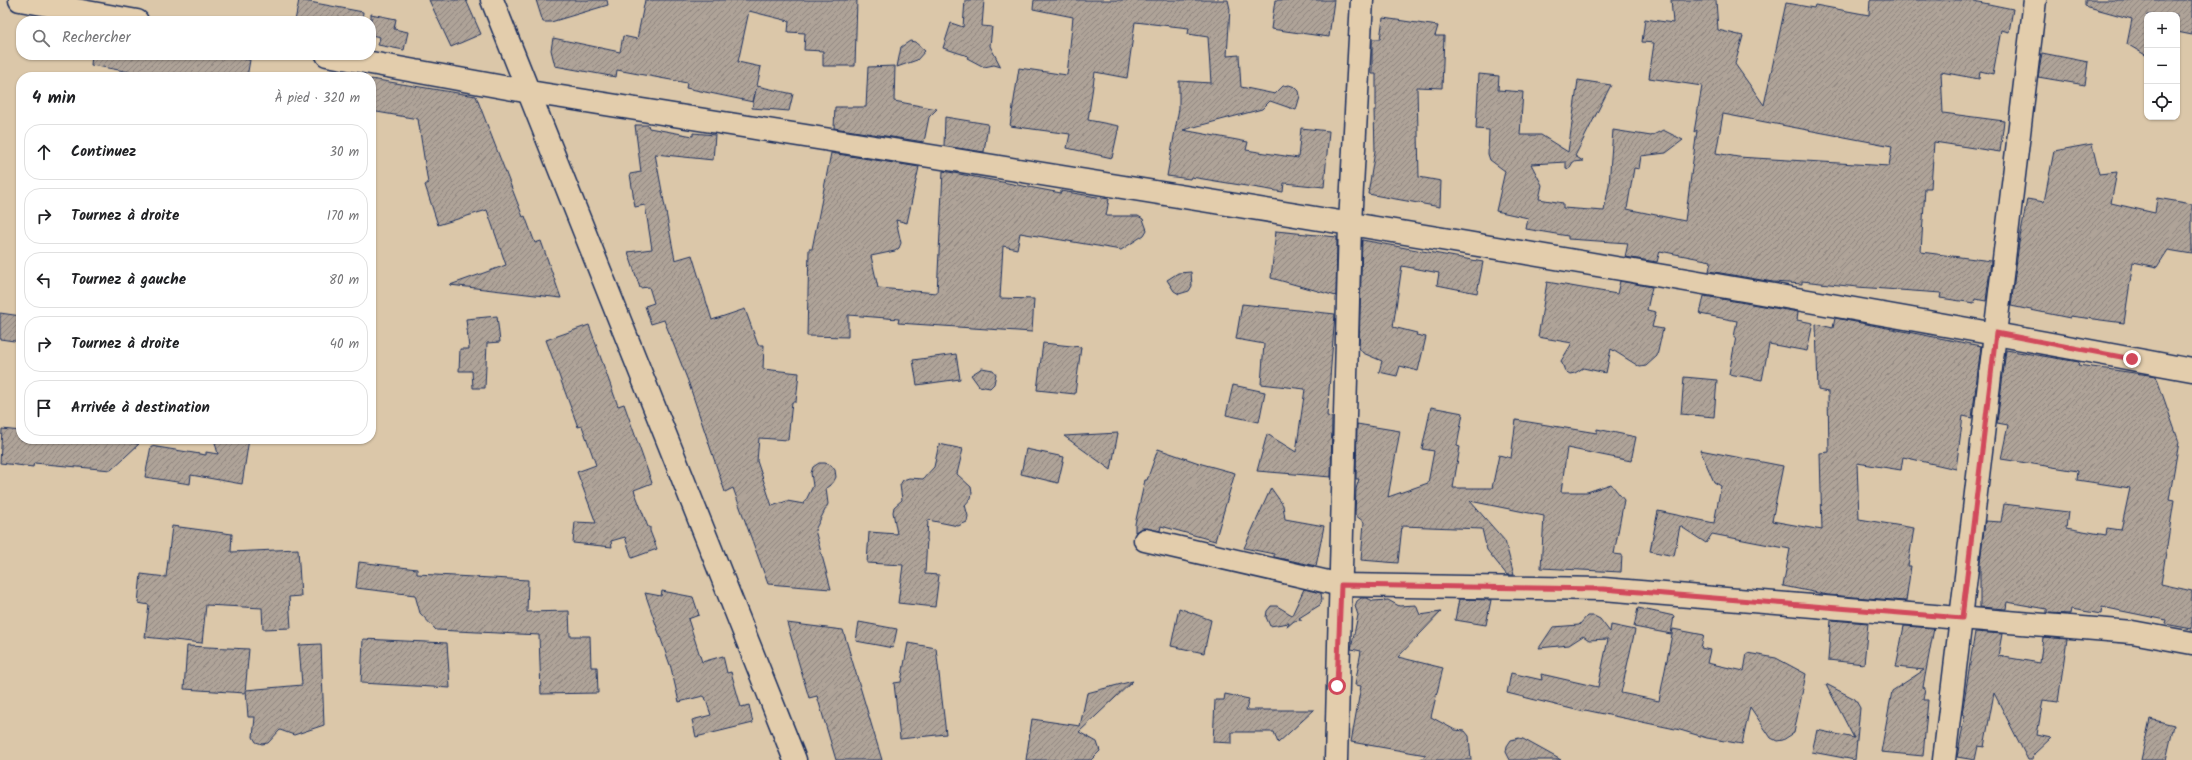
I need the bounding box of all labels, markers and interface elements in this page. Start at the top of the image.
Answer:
map controls [2144,12,2180,120]
button: + [2144,12,2180,48]
search box [16,16,376,60]
text: Rechercher [62,26,130,50]
icon: search [30,27,52,49]
button: − [2144,48,2180,84]
button: locate [2144,84,2180,120]
text: 4 min [32,85,76,112]
text: À pied · 320 m [275,88,360,109]
text: Continuez [71,140,136,164]
icon: ahead [33,141,55,163]
text: 30 m [330,142,359,163]
text: Tournez à droite [71,204,179,228]
icon: right [33,205,55,227]
text: 170 m [327,206,359,227]
text: Tournez à gauche [71,268,186,292]
icon: left [33,269,55,291]
text: 80 m [329,270,359,291]
text: Tournez à droite [71,332,179,356]
icon: right [33,333,55,355]
text: 40 m [330,334,359,355]
route end [2123,350,2141,368]
text: Arrivée à destination [71,396,210,420]
icon: arrive [33,397,55,419]
route start [1328,677,1346,695]

